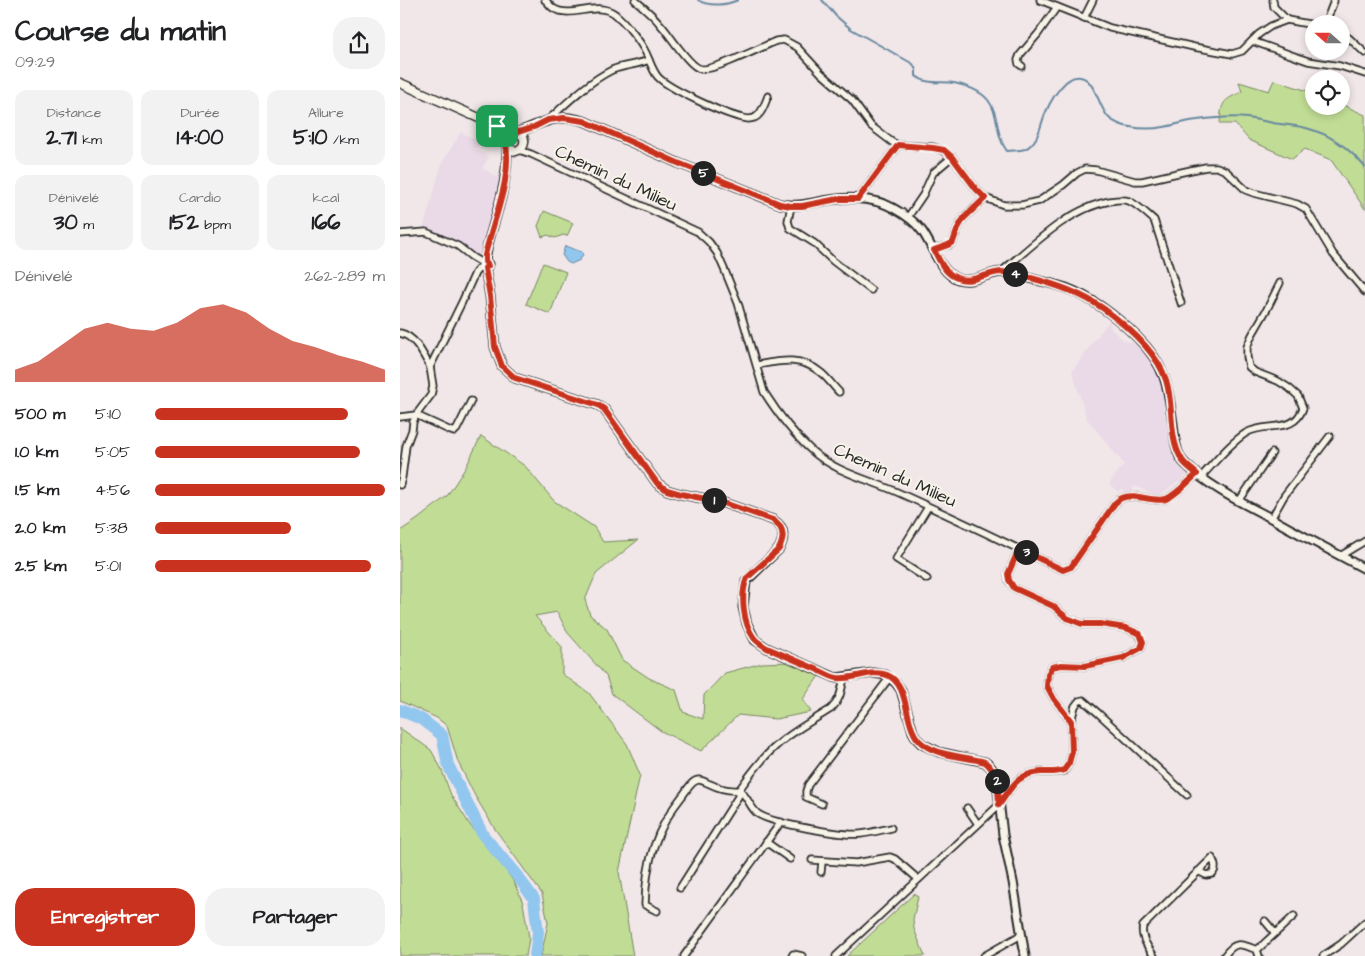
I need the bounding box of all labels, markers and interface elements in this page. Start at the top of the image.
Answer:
text: Course du matin [15,12,226,51]
north arrow [1305,15,1350,60]
map controls [1305,15,1350,115]
button: share [333,17,385,69]
text: 09:29 [15,51,55,73]
button: locate [1305,70,1350,115]
text: Distance [47,103,101,123]
text: Durée [180,103,220,123]
text: Allure [308,103,344,123]
pin [476,105,518,147]
icon: arrive [483,112,511,140]
text: 2.71 [46,123,77,152]
text: 14:00 [177,123,223,152]
text: 5:10 [293,123,327,152]
text: km [77,130,102,150]
text: /km [327,130,359,150]
street label: Chemin du Milieu [551,139,681,217]
pin: 5 [690,160,716,186]
text: 5 [699,163,708,183]
text: Dénivelé [49,188,99,208]
text: Cardio [179,188,221,208]
text: kcal [313,188,339,208]
text: 30 [54,208,78,237]
text: 152 [169,208,199,237]
text: 166 [311,208,341,237]
text: m [78,215,94,235]
text: bpm [199,215,231,235]
pin: 4 [1002,262,1028,286]
text: 4 [1011,264,1020,284]
text: Dénivelé [15,265,73,287]
text: 262–289 m [304,265,385,287]
text: 500 m [15,403,65,425]
text: 5:10 [95,403,121,425]
street label: Chemin du Milieu [830,437,960,513]
text: 1.0 km [15,441,58,463]
text: 5:05 [95,441,130,463]
text: 1.5 km [15,479,59,501]
text: 4:56 [95,479,130,501]
pin: 1 [702,488,726,512]
text: 1 [714,490,715,510]
text: 2.0 km [15,517,65,539]
text: 5:38 [95,517,128,539]
pin: 3 [1014,540,1038,564]
text: 3 [1023,542,1030,562]
text: 2.5 km [15,555,66,577]
text: 5:01 [95,555,121,577]
pin: 2 [984,768,1010,794]
text: 2 [993,771,1002,791]
button: Enregistrer [15,888,195,946]
button: Partager [205,888,385,946]

